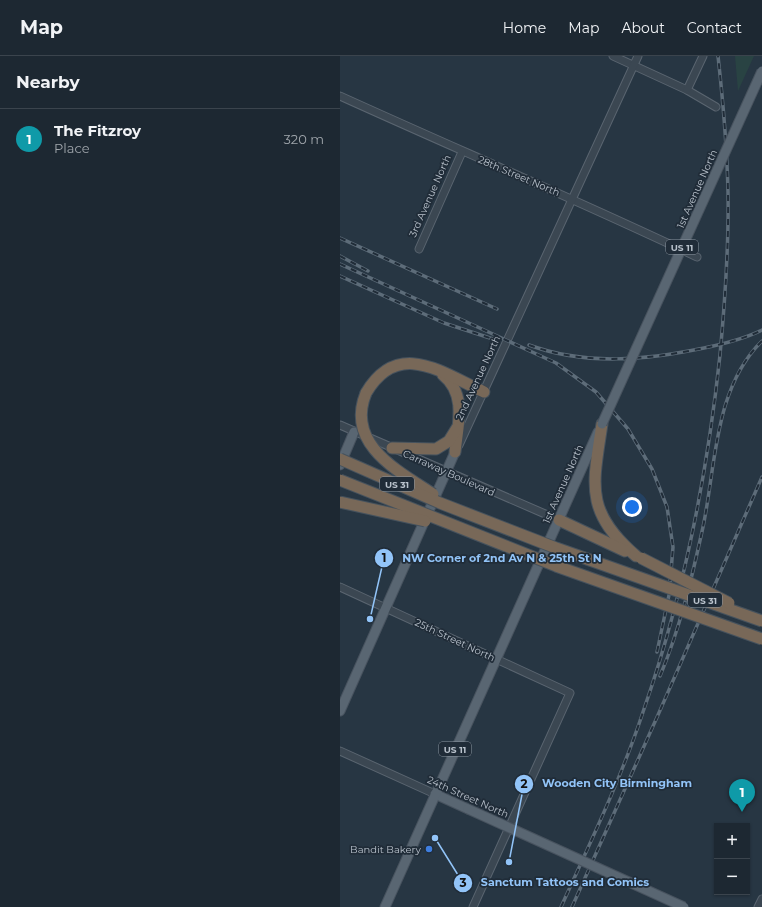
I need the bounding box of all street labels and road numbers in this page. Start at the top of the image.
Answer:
street label: 1st Avenue North [674,148,720,230]
street label: 3rd Avenue North [406,153,454,239]
street label: 28th Street North [476,153,562,199]
road number: US 11 [666,240,698,254]
street label: 2nd Avenue North [453,334,503,422]
street label: 1st Avenue North [540,443,586,525]
street label: Carraway Boulevard [401,447,497,499]
road number: US 31 [380,477,414,491]
road number: US 31 [688,593,722,607]
street label: 25th Street North [413,616,497,664]
road number: US 11 [439,742,471,756]
street label: 24th Street North [425,773,511,821]

